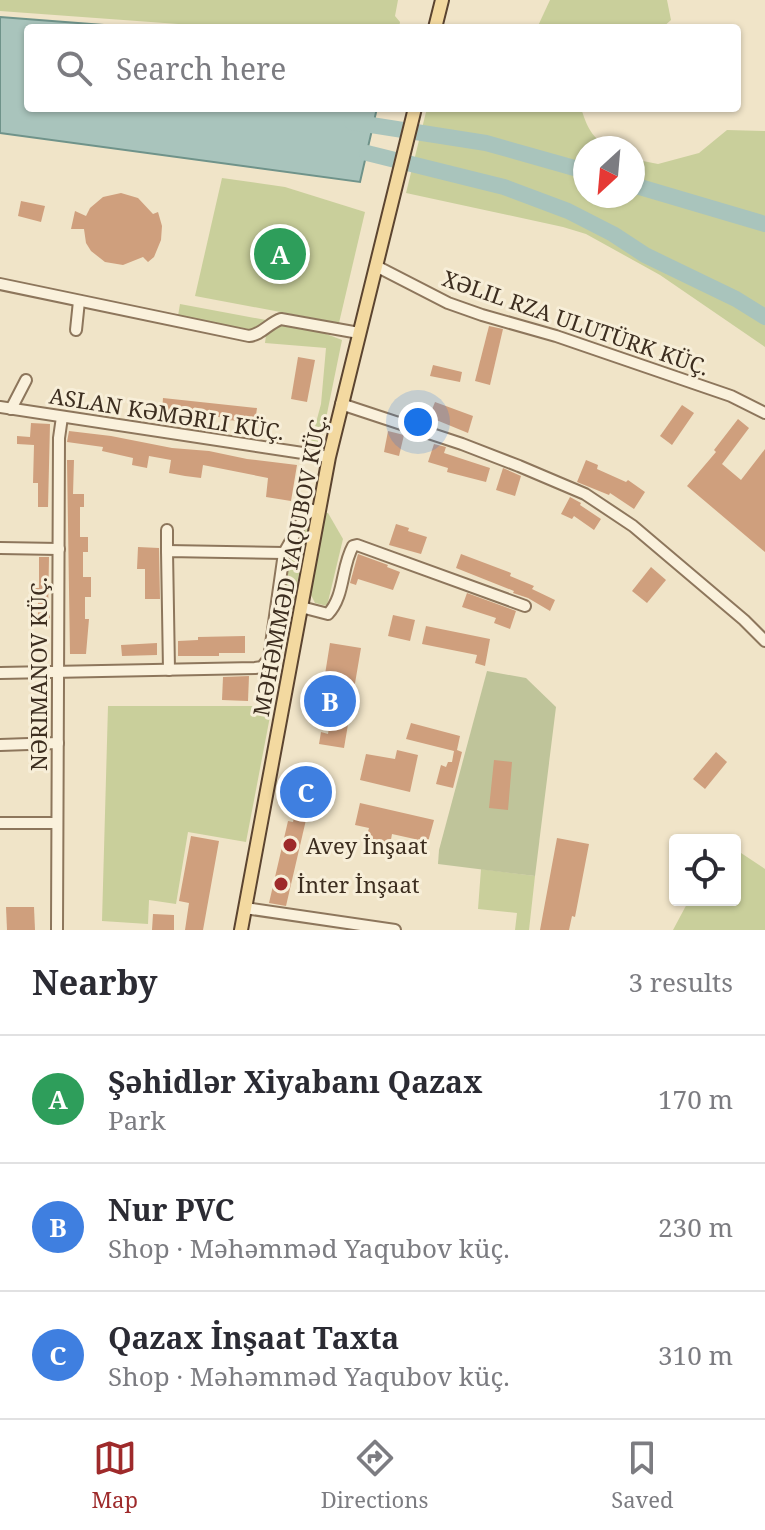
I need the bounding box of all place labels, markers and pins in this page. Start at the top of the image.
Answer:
pin: A [254,224,306,284]
pin: B [304,671,356,731]
pin: C [280,762,332,822]
place label: Avey İnşaat [306,830,428,860]
marker: Avey İnşaat [281,836,299,854]
place label: İnter İnşaat [297,869,420,899]
marker: İnter İnşaat [272,875,290,893]

